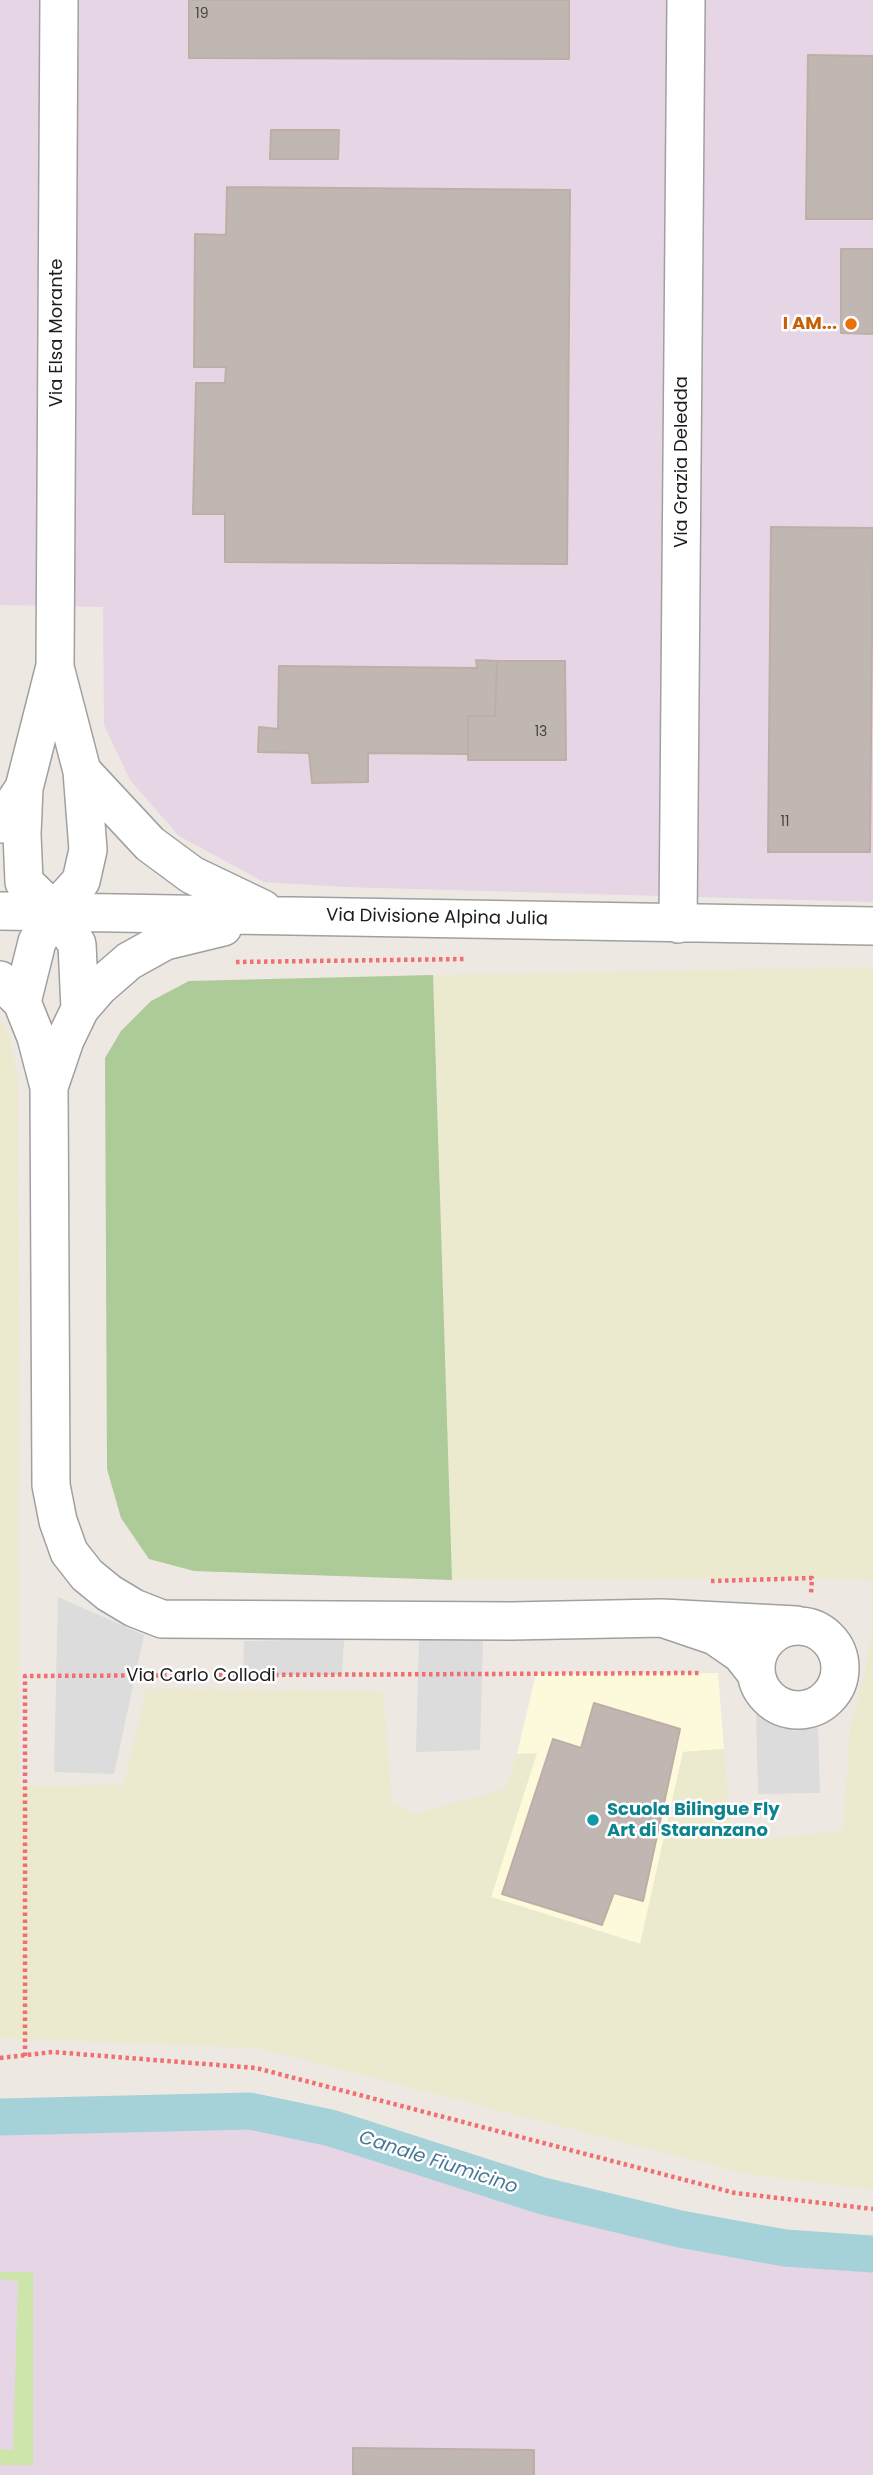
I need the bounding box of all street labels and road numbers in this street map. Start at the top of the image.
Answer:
street label: Via Elsa Morante [46,259,68,407]
street label: Via Grazia Deledda [671,376,693,548]
street label: Via Divisione Alpina Julia [326,905,548,931]
street label: Via Carlo Collodi [126,1665,276,1687]

